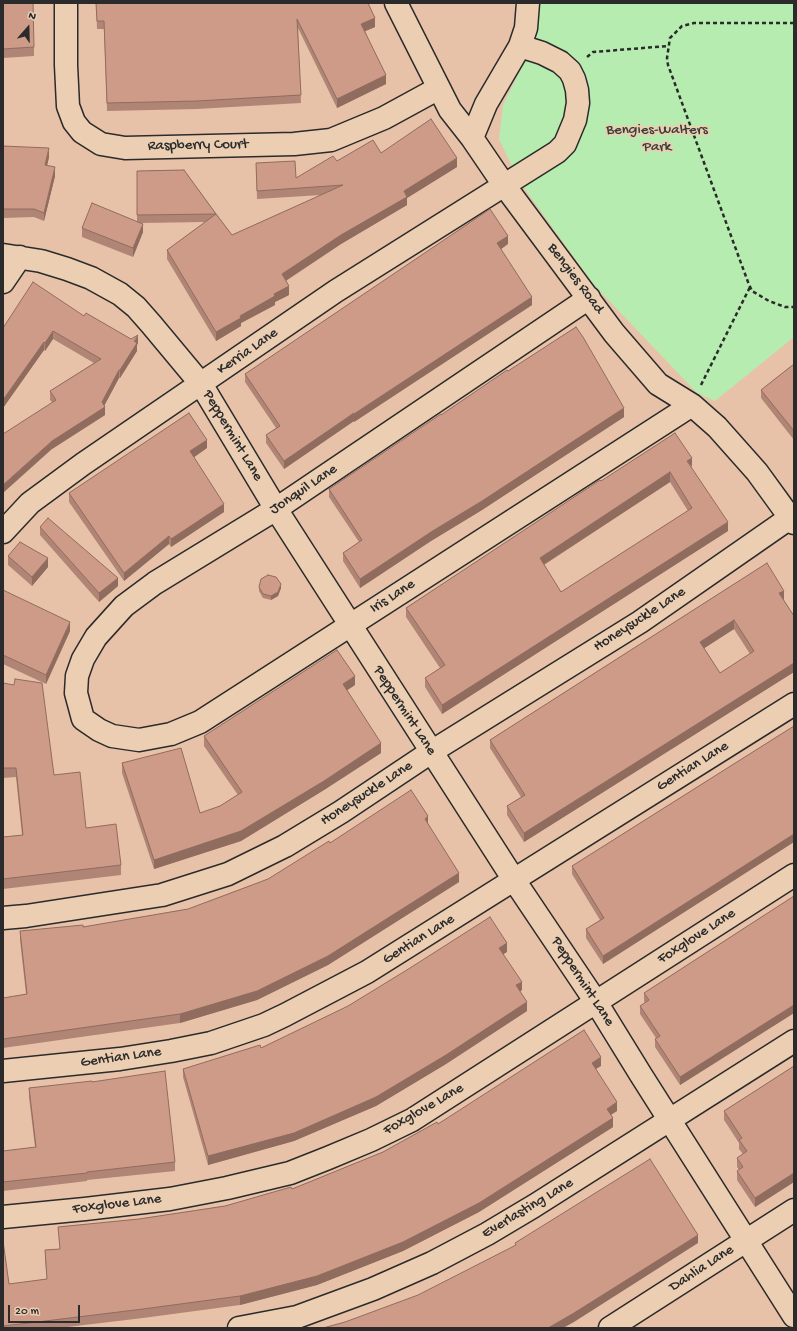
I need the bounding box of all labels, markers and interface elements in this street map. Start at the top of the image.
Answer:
north arrow [8,8,48,48]
text: N [27,10,38,24]
park label: Bengies-Walters Park [606,122,708,157]
street label: Raspberry Court [148,136,248,156]
street label: Bengies Road [543,240,607,318]
street label: Kerria Lane [214,324,282,380]
street label: Peppermint Lane [198,387,266,485]
street label: Jonquil Lane [267,461,341,519]
street label: Iris Lane [367,576,419,618]
street label: Honeysuckle Lane [591,584,689,656]
street label: Peppermint Lane [368,663,440,759]
street label: Gentian Lane [654,738,732,796]
street label: Honeysuckle Lane [318,758,416,830]
street label: Foxglove Lane [655,905,739,969]
street label: Gentian Lane [380,911,458,969]
street label: Peppermint Lane [546,934,618,1030]
street label: Gentian Lane [79,1043,163,1073]
street label: Foxglove Lane [381,1080,467,1140]
street label: Everlasting Lane [479,1175,577,1243]
street label: Foxglove Lane [71,1191,163,1219]
street label: Dahlia Lane [666,1241,738,1297]
scale bar [10,1297,82,1323]
text: 20 m [15,1305,39,1319]

